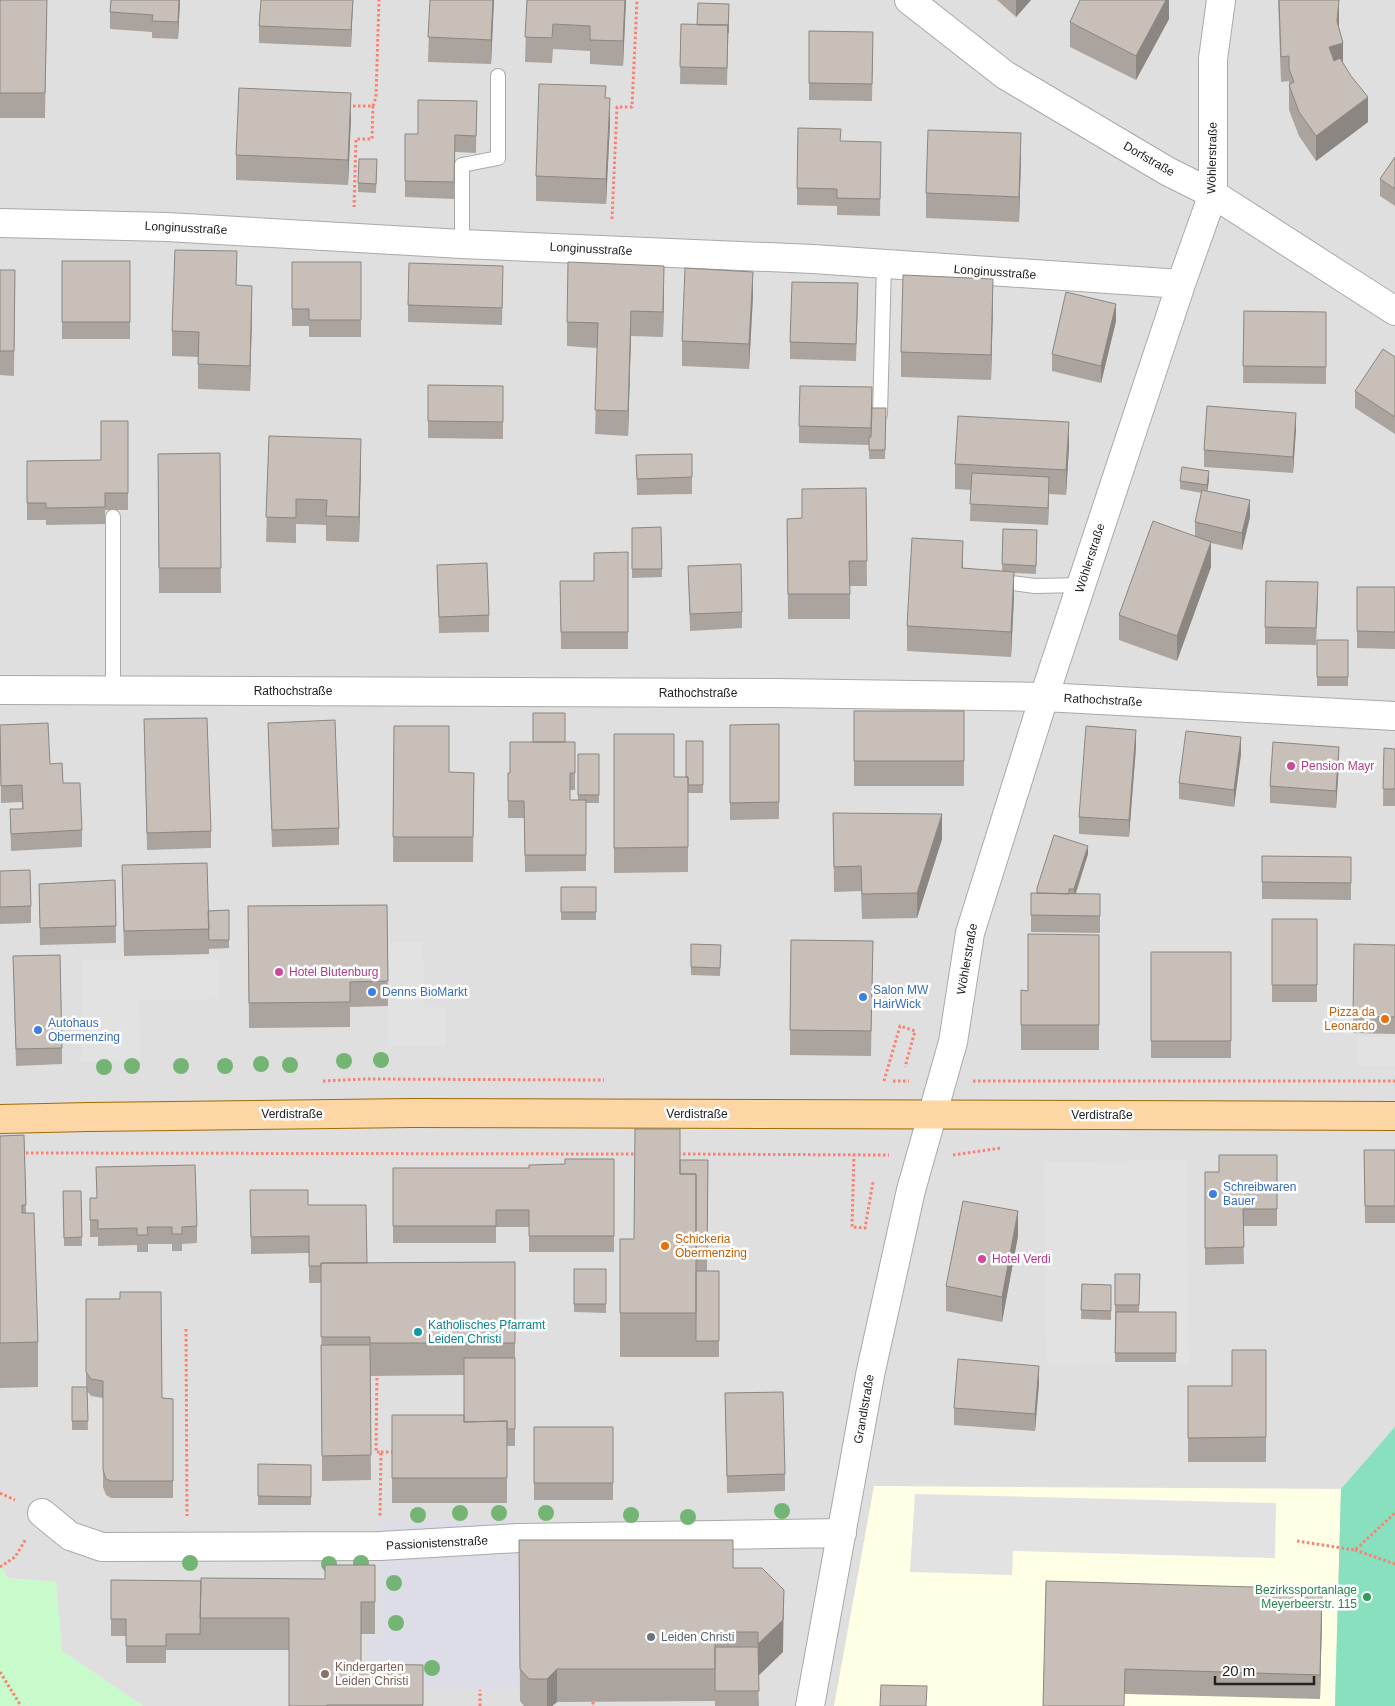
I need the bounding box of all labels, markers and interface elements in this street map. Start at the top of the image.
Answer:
street label: Wöhlerstraße [1204,122,1220,194]
street label: Dorfstraße [1121,139,1177,179]
street label: Longinusstraße [144,219,228,237]
street label: Longinusstraße [549,240,633,258]
street label: Longinusstraße [953,262,1037,282]
street label: Wöhlerstraße [1072,521,1108,594]
street label: Rathochstraße [254,684,333,698]
street label: Rathochstraße [659,686,738,700]
street label: Rathochstraße [1063,691,1143,709]
place label: Pension Mayr [1301,759,1374,773]
marker: Pension Mayr [1285,760,1297,772]
street label: Wöhlerstraße [954,922,980,996]
place label: Hotel Blutenburg [289,965,378,979]
marker: Hotel Blutenburg [273,966,285,978]
place label: Salon MW HairWick [873,983,929,1011]
place label: Denns BioMarkt [382,985,468,999]
marker: Denns BioMarkt [366,986,378,998]
marker: Salon MW HairWick [857,991,869,1003]
place label: Pizza da Leonardo [1324,1005,1375,1033]
marker: Pizza da Leonardo [1379,1013,1391,1025]
place label: Autohaus Obermenzing [48,1016,120,1044]
marker: Autohaus Obermenzing [32,1024,44,1036]
street label: Verdistraße [261,1107,323,1121]
street label: Verdistraße [666,1107,728,1121]
street label: Verdistraße [1071,1108,1133,1122]
place label: Schreibwaren Bauer [1223,1180,1296,1208]
marker: Schreibwaren Bauer [1207,1188,1219,1200]
place label: Schickeria Obermenzing [675,1232,747,1260]
marker: Schickeria Obermenzing [659,1240,671,1252]
place label: Hotel Verdi [992,1252,1051,1266]
marker: Hotel Verdi [976,1253,988,1265]
place label: Katholisches Pfarramt Leiden Christi [428,1318,546,1346]
marker: Katholisches Pfarramt Leiden Christi [412,1326,424,1338]
street label: Grandlstraße [851,1373,877,1445]
street label: Passionistenstraße [386,1533,489,1553]
place label: Bezirkssportanlage Meyerbeerstr. 115 [1255,1583,1357,1611]
marker: Bezirkssportanlage Meyerbeerstr. 115 [1361,1591,1373,1603]
place label: Leiden Christi [661,1630,734,1644]
marker: Leiden Christi [645,1631,657,1643]
scale bar [1215,1654,1314,1686]
place label: Kindergarten Leiden Christi [335,1660,408,1688]
text: 20 m [1222,1662,1255,1679]
marker: Kindergarten Leiden Christi [319,1668,331,1680]

